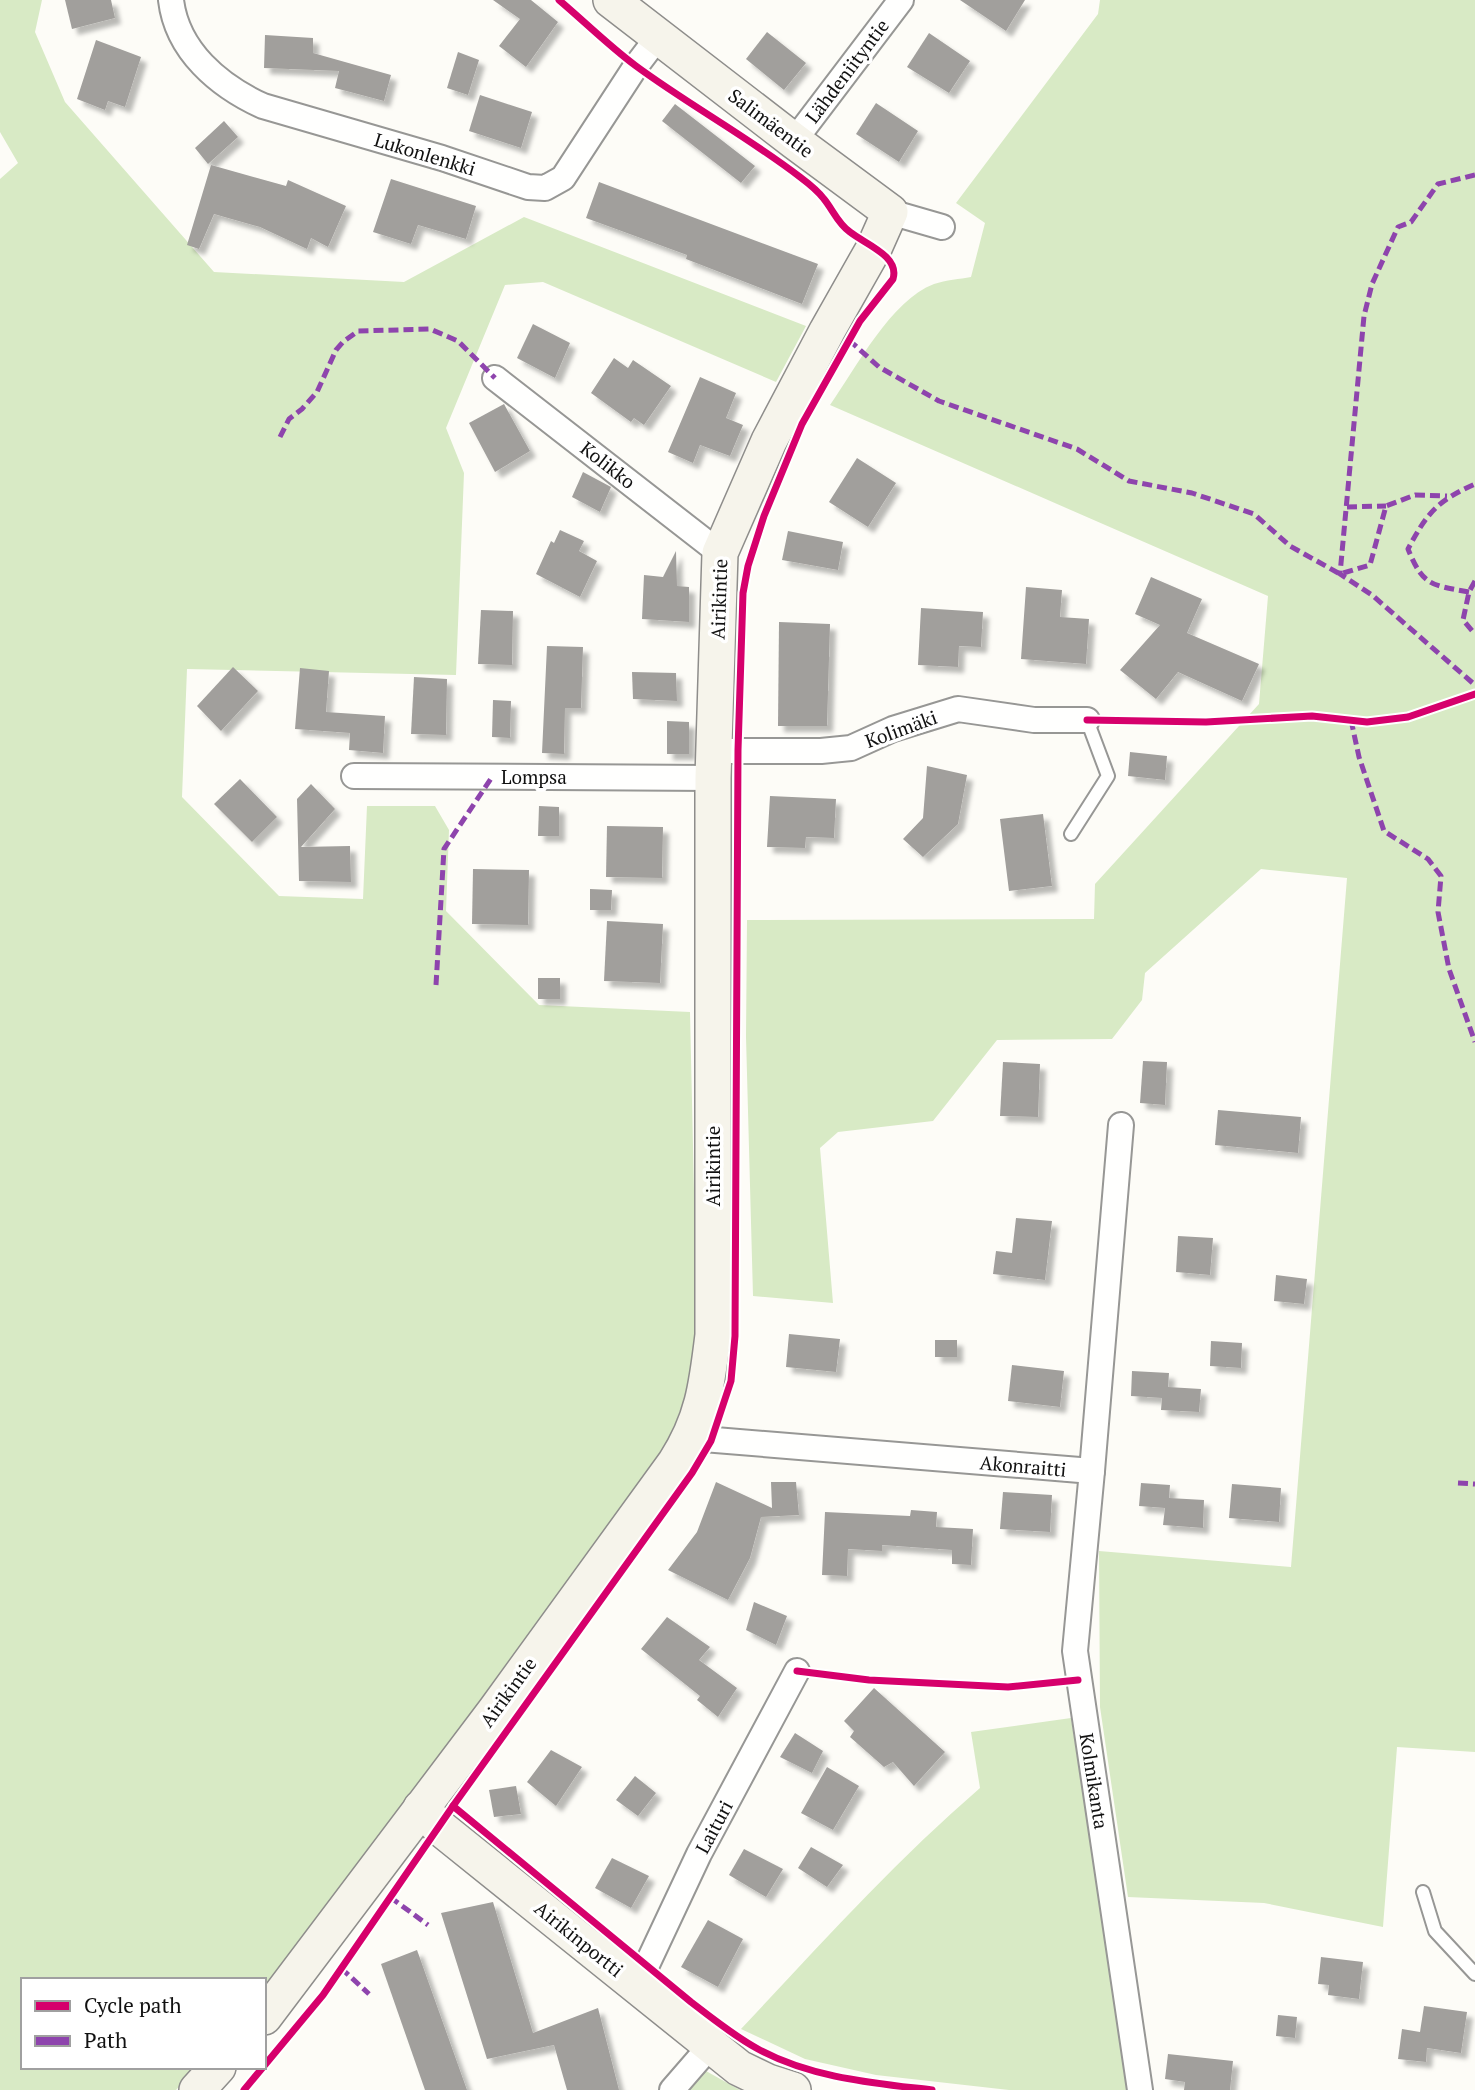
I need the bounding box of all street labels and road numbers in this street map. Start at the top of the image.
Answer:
street label: Lähdeniityntie [799,14,894,128]
street label: Salimäentie [724,82,819,163]
street label: Lukonlenkki [371,126,479,181]
street label: Kolikko [576,435,641,494]
street label: Airikintie [705,558,732,640]
street label: Kolimäki [861,704,940,753]
street label: Lompsa [501,764,567,789]
street label: Airikintie [700,1126,725,1206]
street label: Akonraitti [979,1449,1067,1482]
street label: Airikintie [474,1652,541,1732]
street label: Kolmikanta [1075,1731,1114,1831]
street label: Laituri [689,1796,738,1858]
street label: Airikinportti [530,1895,629,1982]

